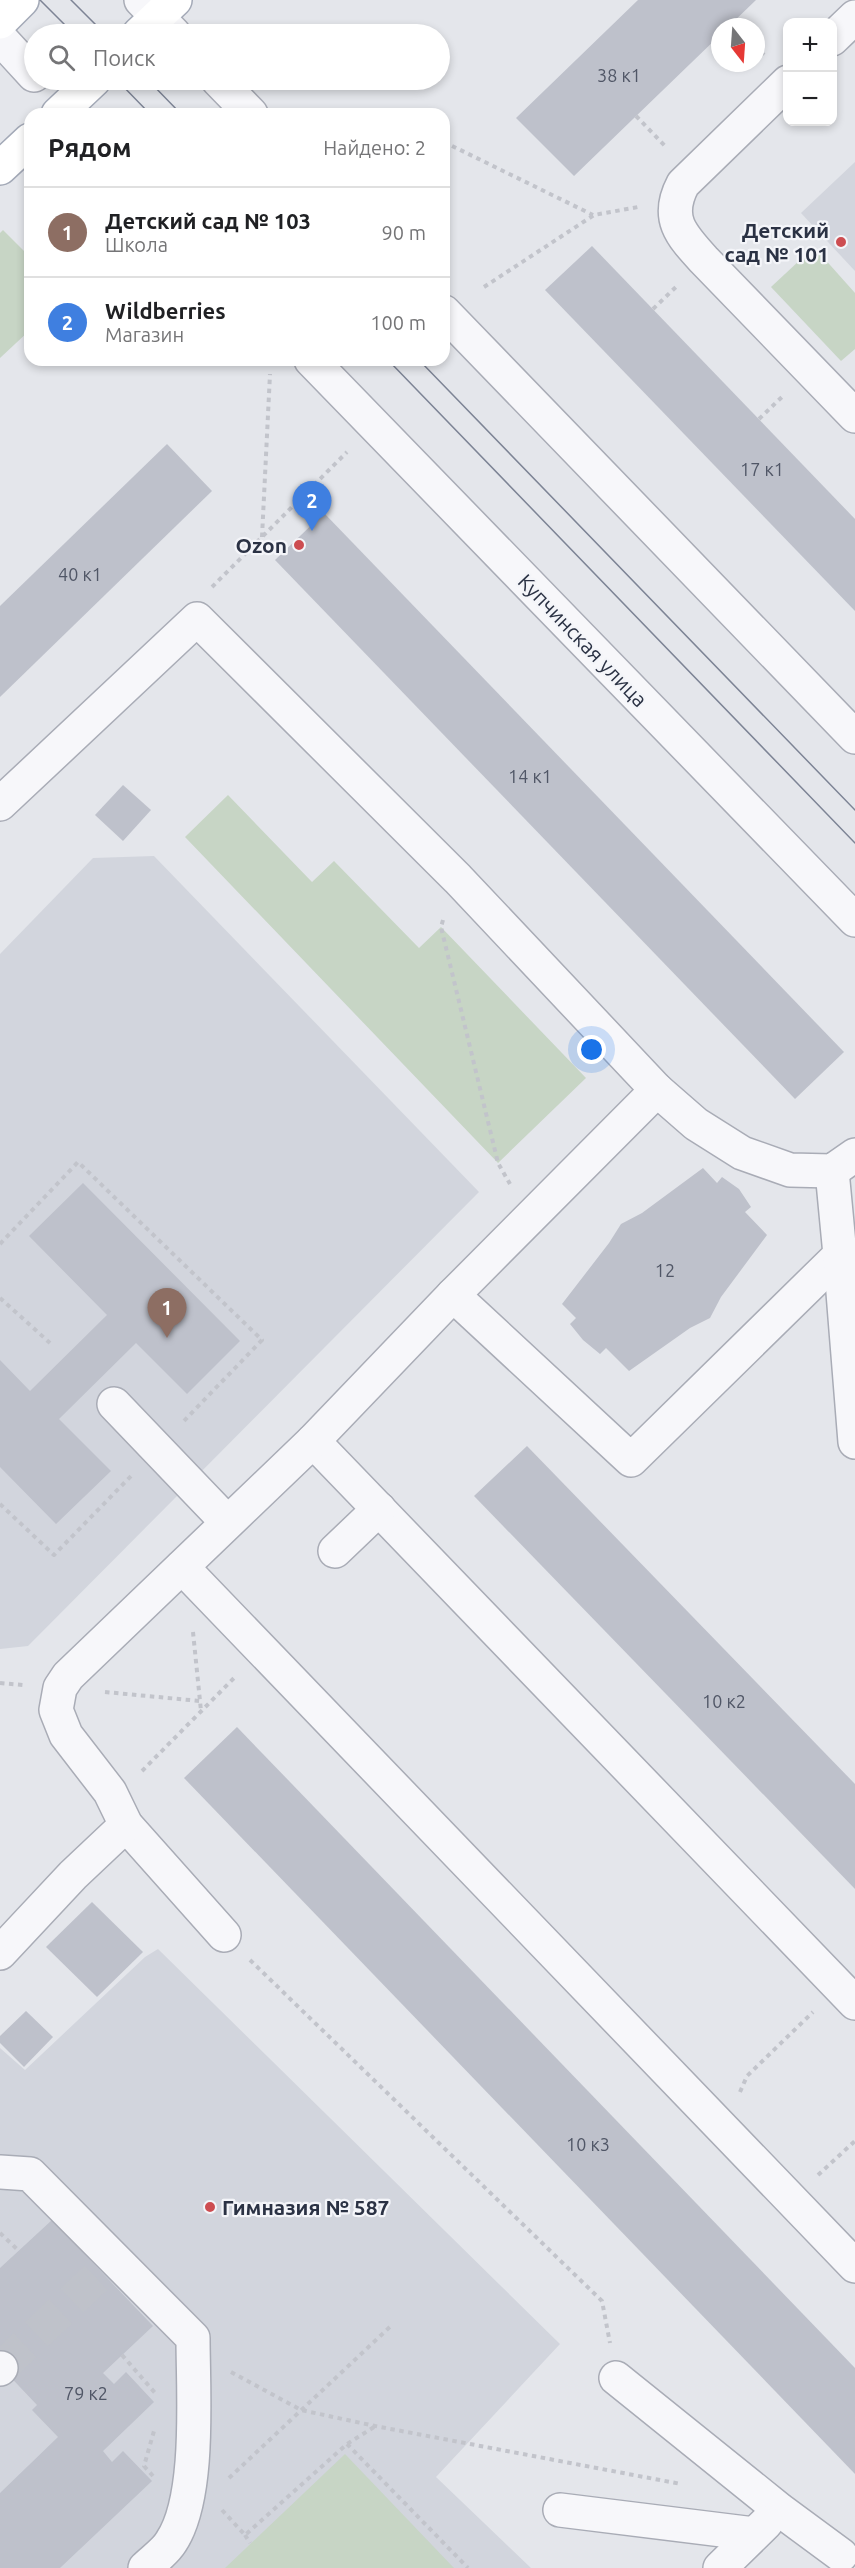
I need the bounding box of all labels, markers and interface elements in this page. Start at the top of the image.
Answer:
north arrow [711,18,765,72]
map controls [783,18,837,126]
button: + [783,18,837,72]
search box [24,24,450,90]
icon: search [45,41,78,74]
text: Поиск [93,45,156,70]
house number: 38 к1 [597,65,641,85]
button: − [783,72,837,126]
text: Рядом [48,133,132,162]
text: Найдено: 2 [323,136,426,159]
text: Детский сад № 103 [105,208,311,233]
place label: Детский сад № 101 [725,218,829,266]
text: 1 [62,221,73,244]
text: 90 m [382,221,426,244]
text: Школа [105,233,168,256]
marker: Детский сад № 101 [834,235,848,249]
text: Wildberries [105,298,226,323]
text: 2 [62,311,73,334]
text: 100 m [370,311,426,334]
text: Магазин [105,323,184,346]
house number: 17 к1 [740,459,784,479]
pin: 2 [292,482,332,531]
place label: Ozon [236,533,287,557]
marker: Ozon [292,538,306,552]
house number: 40 к1 [58,564,102,584]
street label: Купчинская улица [514,569,652,711]
house number: 14 к1 [508,766,552,786]
your location [577,1035,606,1064]
house number: 12 [655,1260,675,1280]
pin: 1 [148,1288,186,1338]
house number: 10 к2 [702,1691,746,1711]
house number: 10 к3 [566,2134,610,2154]
place label: Гимназия № 587 [222,2195,389,2219]
marker: Гимназия № 587 [203,2200,217,2214]
house number: 79 к2 [64,2383,108,2403]

